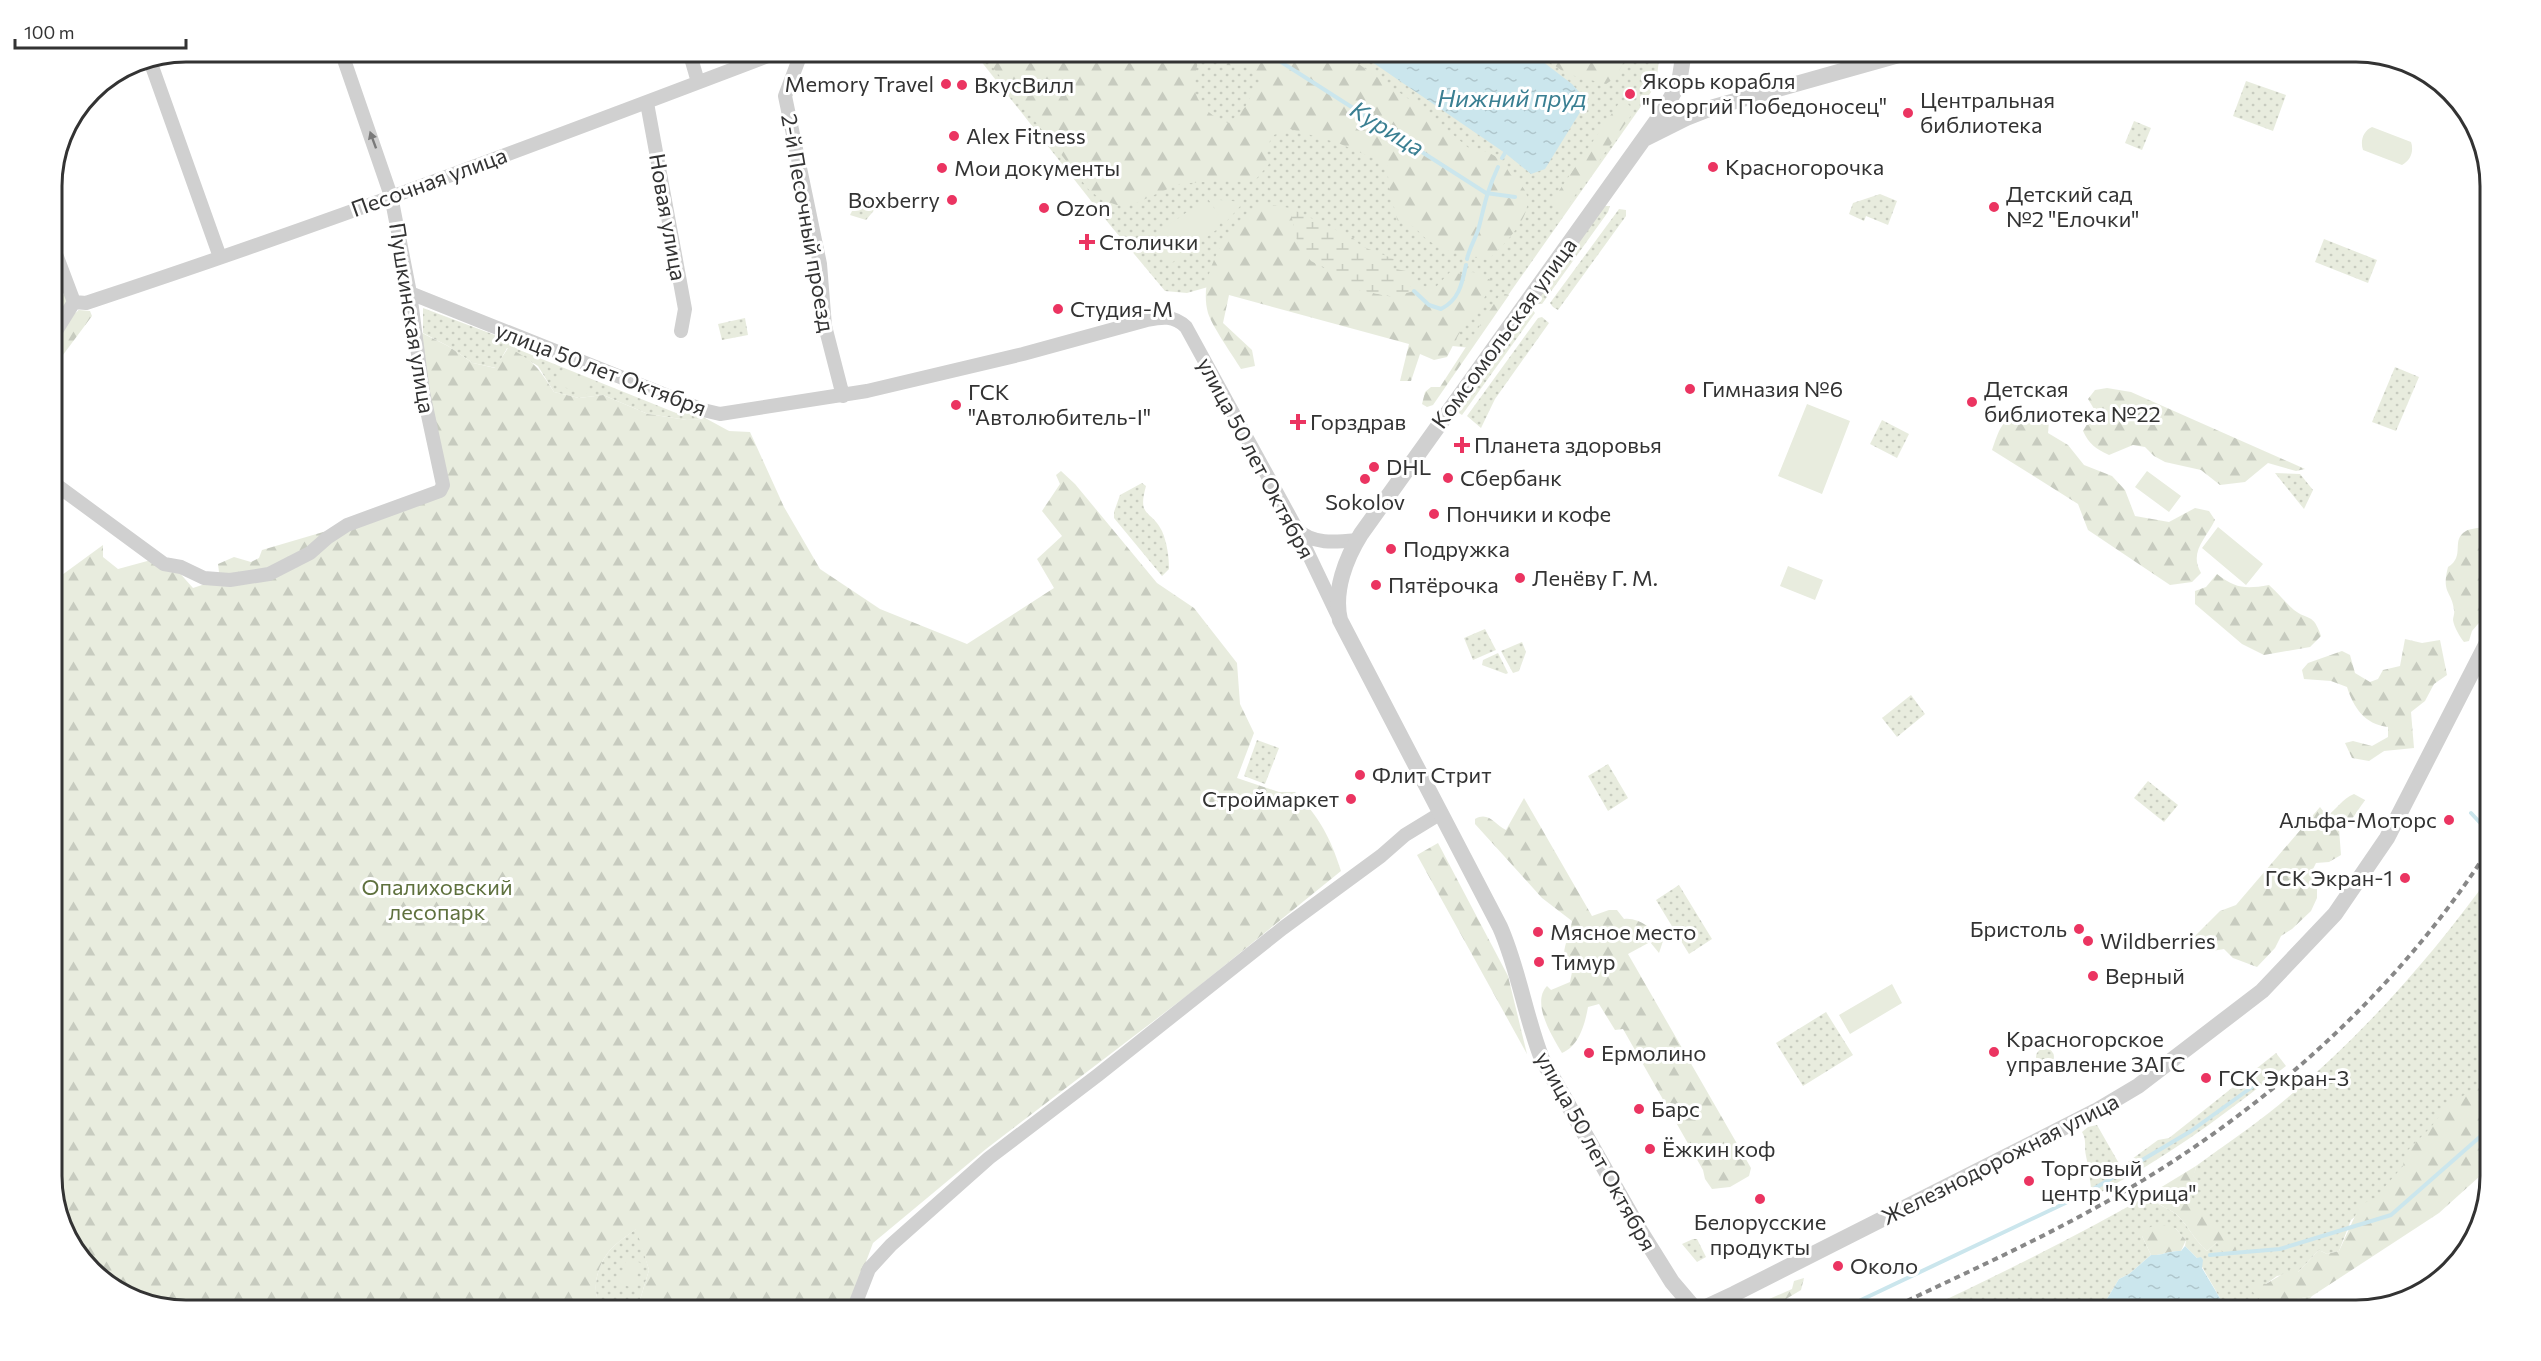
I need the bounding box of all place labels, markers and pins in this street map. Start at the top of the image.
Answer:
place label: Якорь корабля "Георгий Победоносец" [1642,67,1887,119]
place label: Memory Travel [784,70,934,97]
place label: ВкусВилл [974,71,1074,98]
marker: Memory Travel [939,77,953,91]
marker: ВкусВилл [955,78,969,92]
place label: Центральная библиотека [1920,86,2055,138]
marker: Якорь корабля "Георгий Победоносец" [1623,87,1637,101]
marker: Центральная библиотека [1901,106,1915,120]
place label: Alex Fitness [966,122,1086,149]
marker: Alex Fitness [947,129,961,143]
place label: Красногорочка [1725,153,1884,180]
place label: Мои документы [954,154,1120,181]
marker: Красногорочка [1706,160,1720,174]
marker: Мои документы [935,161,949,175]
place label: Детский сад №2 "Елочки" [2006,180,2140,232]
place label: Boxberry [848,186,940,213]
marker: Boxberry [945,193,959,207]
place label: Ozon [1056,194,1111,221]
marker: Детский сад №2 "Елочки" [1987,200,2001,214]
marker: Ozon [1037,201,1051,215]
place label: Столички [1099,228,1198,255]
marker: Столички [1080,235,1094,249]
place label: Студия-М [1070,295,1173,322]
marker: Студия-М [1051,302,1065,316]
place label: Гимназия №6 [1702,375,1843,402]
place label: Детская библиотека №22 [1984,375,2161,427]
place label: ГСК "Автолюбитель-I" [968,378,1151,430]
marker: Гимназия №6 [1683,382,1697,396]
marker: Детская библиотека №22 [1965,395,1979,409]
marker: ГСК "Автолюбитель-I" [949,398,963,412]
place label: Горздрав [1310,408,1406,435]
marker: Горздрав [1291,415,1305,429]
place label: Планета здоровья [1474,431,1662,458]
marker: Планета здоровья [1455,438,1469,452]
place label: DHL [1386,453,1431,480]
marker: DHL [1367,460,1381,474]
place label: Сбербанк [1460,464,1562,491]
marker: Сбербанк [1441,471,1455,485]
marker: Sokolov [1358,472,1372,486]
place label: Sokolov [1325,488,1405,515]
place label: Пончики и кофе [1446,500,1611,527]
marker: Пончики и кофе [1427,507,1441,521]
place label: Подружка [1403,535,1510,562]
marker: Подружка [1384,542,1398,556]
place label: Ленёву Г. М. [1532,564,1658,591]
place label: Пятёрочка [1388,571,1499,598]
marker: Ленёву Г. М. [1513,571,1527,585]
marker: Пятёрочка [1369,578,1383,592]
place label: Флит Стрит [1372,761,1492,788]
marker: Флит Стрит [1353,768,1367,782]
place label: Строймаркет [1202,785,1339,812]
marker: Строймаркет [1344,792,1358,806]
place label: Альфа-Моторс [2279,806,2437,833]
marker: Альфа-Моторс [2442,813,2456,827]
place label: ГСК Экран-1 [2265,864,2393,891]
marker: ГСК Экран-1 [2398,871,2412,885]
place label: Бристоль [1970,915,2067,942]
place label: Мясное место [1550,918,1696,945]
marker: Бристоль [2072,922,2086,936]
marker: Мясное место [1531,925,1545,939]
place label: Wildberries [2100,927,2216,954]
marker: Wildberries [2081,934,2095,948]
place label: Тимур [1551,948,1616,975]
marker: Тимур [1532,955,1546,969]
place label: Верный [2105,962,2185,989]
marker: Верный [2086,969,2100,983]
place label: Красногорское управление ЗАГС [2006,1025,2186,1077]
place label: Ермолино [1601,1039,1707,1066]
marker: Красногорское управление ЗАГС [1987,1045,2001,1059]
marker: Ермолино [1582,1046,1596,1060]
place label: ГСК Экран-3 [2218,1064,2349,1091]
marker: ГСК Экран-3 [2199,1071,2213,1085]
place label: Барс [1651,1095,1700,1122]
marker: Барс [1632,1102,1646,1116]
place label: Ёжкин коф [1662,1135,1775,1162]
marker: Ёжкин коф [1643,1142,1657,1156]
place label: Торговый центр "Курица" [2041,1154,2197,1206]
marker: Торговый центр "Курица" [2022,1174,2036,1188]
marker: Белорусские продукты [1753,1192,1767,1206]
place label: Белорусские продукты [1694,1208,1826,1260]
place label: Около [1850,1252,1918,1279]
marker: Около [1831,1259,1845,1273]

